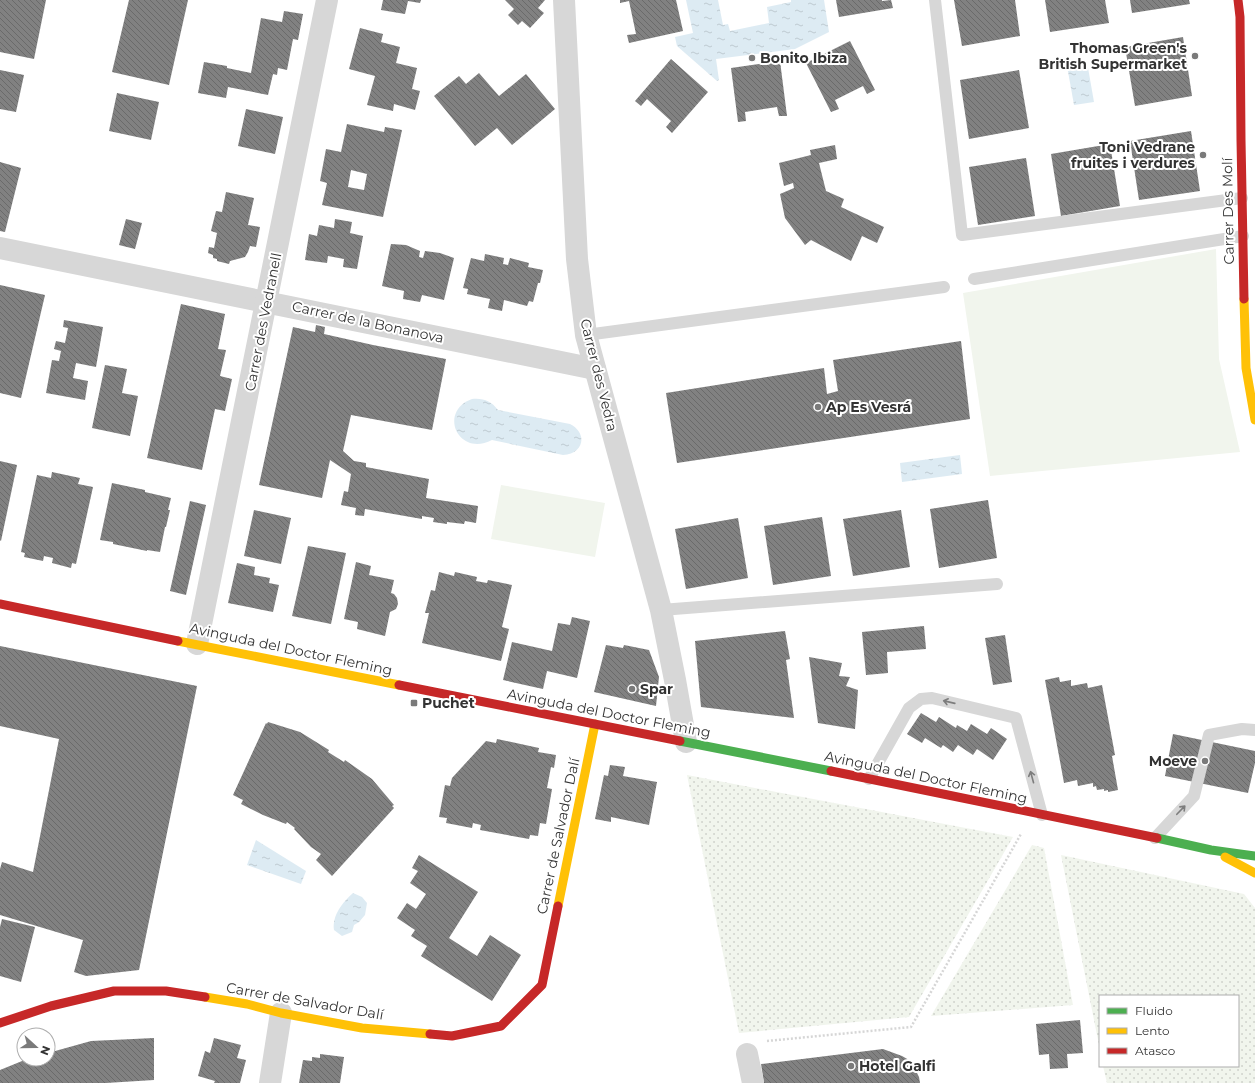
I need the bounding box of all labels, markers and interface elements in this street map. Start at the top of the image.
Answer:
place label: Thomas Green's British Supermarket [1039,39,1188,73]
place label: Bonito Ibiza [760,49,847,67]
marker: Thomas Green's British Supermarket [1190,51,1200,61]
marker: Bonito Ibiza [747,53,757,63]
place label: Toni Vedrane fruites i verdures [1071,138,1196,172]
marker: Toni Vedrane fruites i verdures [1198,150,1208,160]
street label: Carrer Des Molí [1218,156,1238,265]
street label: Carrer des Vedranell [241,251,285,393]
street label: Carrer de la Bonanova [290,297,446,347]
street label: Carrer des Vedra [576,317,622,433]
place label: Ap Es Vesrá [825,398,911,416]
marker: Ap Es Vesrá [813,402,823,412]
street label: Avinguda del Doctor Fleming [188,619,394,679]
place label: Spar [640,680,673,698]
street label: Avinguda del Doctor Fleming [506,684,712,742]
marker: Spar [627,684,637,694]
place label: Puchet [422,694,475,712]
marker: Puchet [409,698,419,708]
one-way arrow [943,698,956,705]
street label: Avinguda del Doctor Fleming [823,747,1029,807]
place label: Moeve [1149,752,1197,770]
street label: Carrer de Salvador Dalí [533,755,584,916]
marker: Moeve [1200,756,1210,766]
one-way arrow [1028,771,1035,784]
one-way arrow [1177,805,1186,815]
street label: Carrer de Salvador Dalí [225,978,386,1024]
legend [1099,995,1239,1067]
text: Fluido [1135,1003,1173,1018]
text: Lento [1135,1023,1170,1038]
north arrow [16,1027,56,1067]
text: Atasco [1135,1043,1175,1058]
text: N [37,1044,53,1057]
place label: Hotel Galfi [859,1057,936,1075]
marker: Hotel Galfi [846,1061,856,1071]

